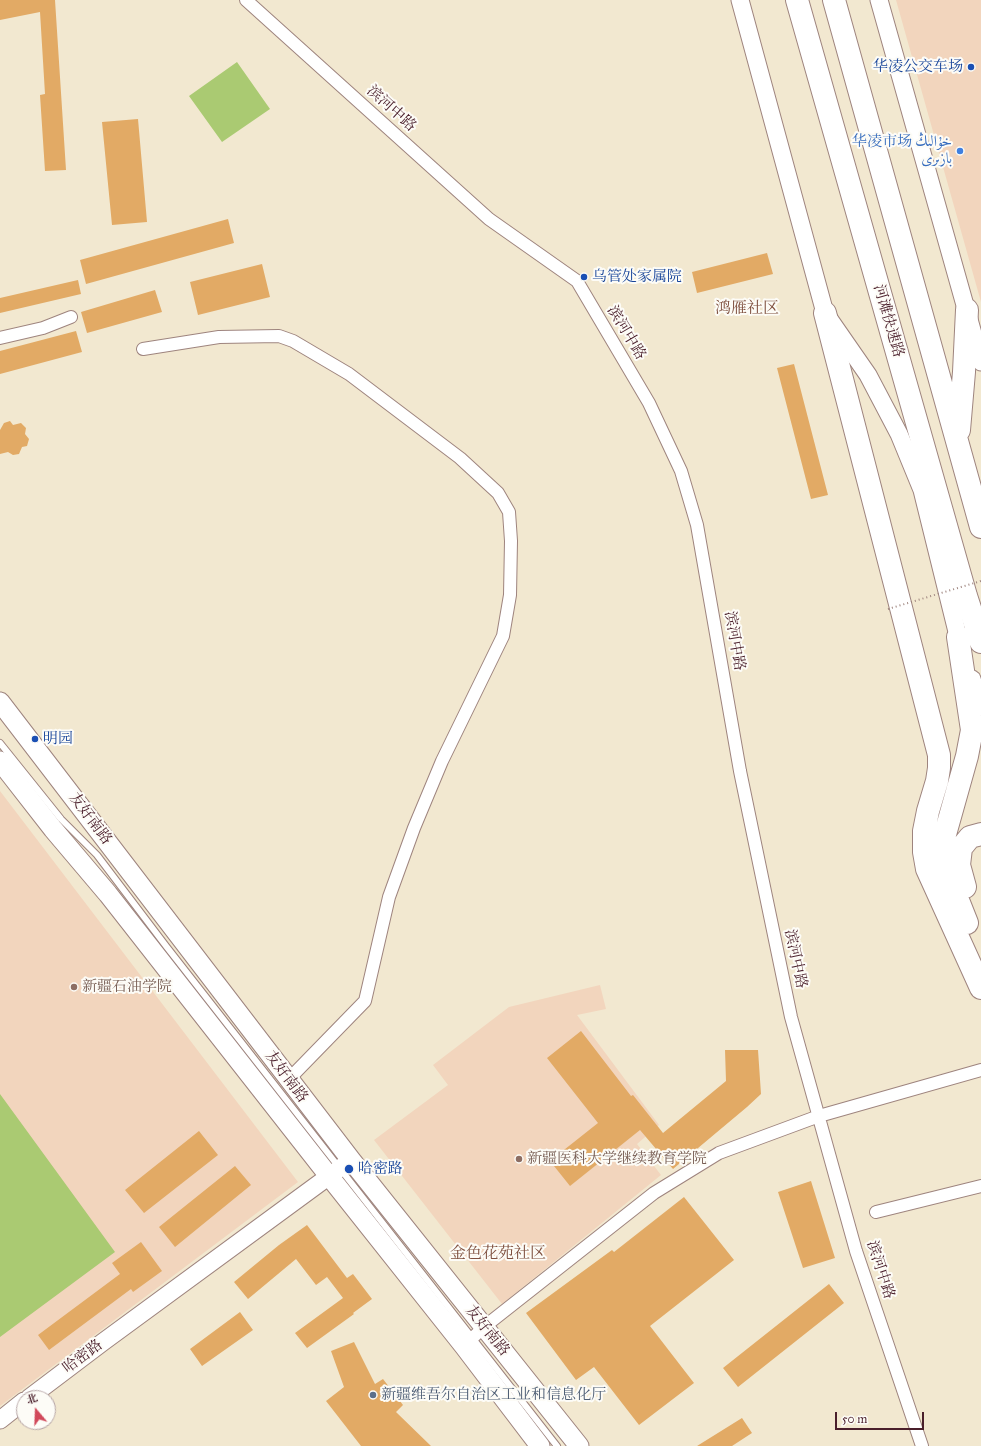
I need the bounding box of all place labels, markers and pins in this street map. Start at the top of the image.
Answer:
place label: 华凌公交车场 [873,58,963,76]
marker: 华凌公交车场 [966,62,976,72]
place label: 华凌市场 خۇالىڭ بازىرى [852,133,952,168]
marker: 华凌市场 خۇالىڭ بازىرى [955,146,965,156]
place label: 乌管处家属院 [592,268,682,286]
marker: 乌管处家属院 [579,272,589,282]
place label: 明园 [43,730,73,748]
marker: 明园 [30,734,40,744]
place label: 新疆石油学院 [82,978,172,996]
marker: 新疆石油学院 [69,982,79,992]
place label: 新疆医科大学继续教育学院 [527,1150,707,1168]
marker: 新疆医科大学继续教育学院 [514,1154,524,1164]
place label: 哈密路 [358,1160,403,1178]
marker: 哈密路 [343,1163,355,1175]
place label: 新疆维吾尔自治区工业和信息化厅 [381,1386,606,1404]
marker: 新疆维吾尔自治区工业和信息化厅 [368,1390,378,1400]

